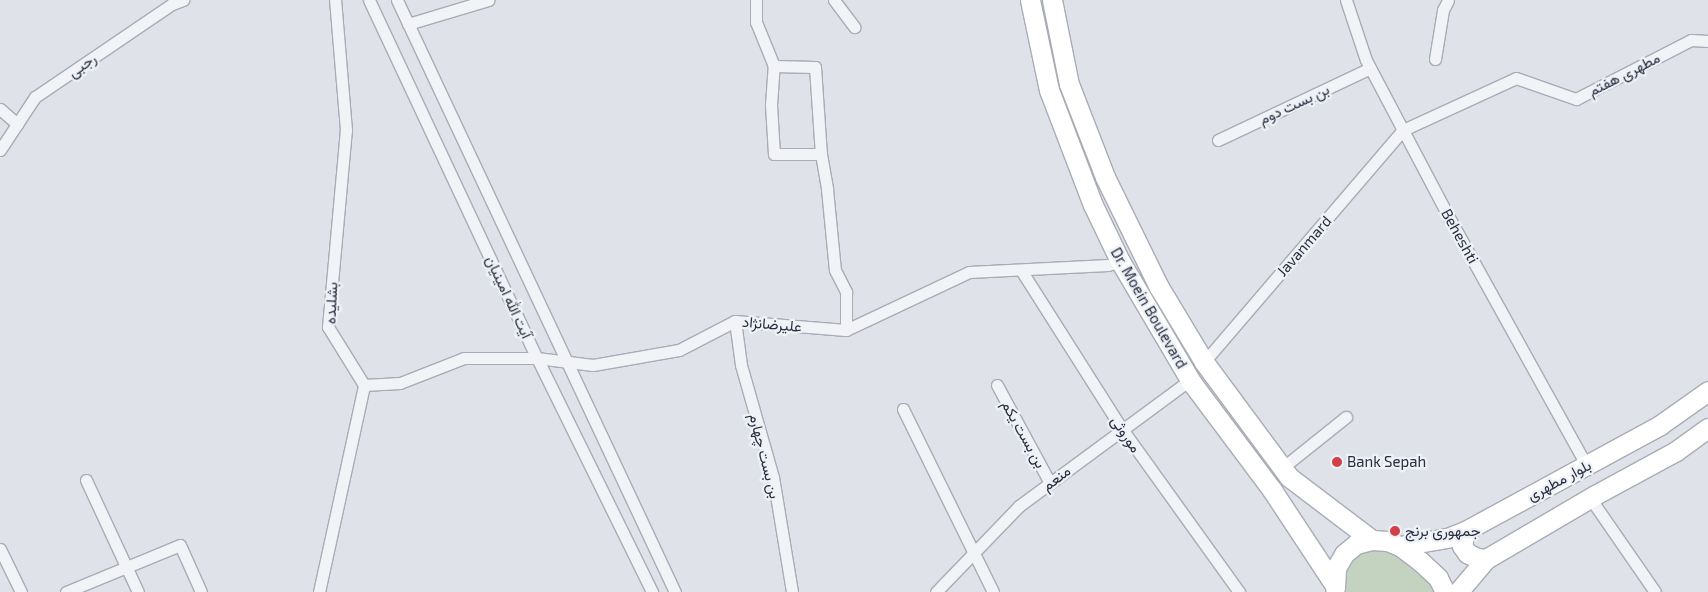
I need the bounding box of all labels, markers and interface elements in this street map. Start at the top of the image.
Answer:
street label: مطهری هفتم [1585,48,1663,100]
street label: رجبی [64,49,100,81]
street label: بن بست دوم [1256,80,1332,128]
street label: Beheshti [1438,205,1482,267]
street label: Javanmard [1273,212,1335,280]
street label: Dr. Moein Boulevard [1107,244,1191,372]
street label: آیت الله امینیان [482,253,536,341]
street label: بشلیده [321,281,341,325]
street label: علیرضانژاد [741,312,803,336]
street label: بن بست یکم [998,397,1050,471]
street label: بن بست چهارم [746,411,784,501]
street label: موروثی [1107,412,1145,456]
place label: Bank Sepah [1347,453,1426,471]
marker: Bank Sepah [1331,456,1343,468]
street label: بلوار مطهری [1524,456,1594,504]
street label: منعم [1038,461,1074,495]
place label: جمهوری برنج [1405,522,1481,540]
marker: جمهوری برنج [1389,525,1401,537]

